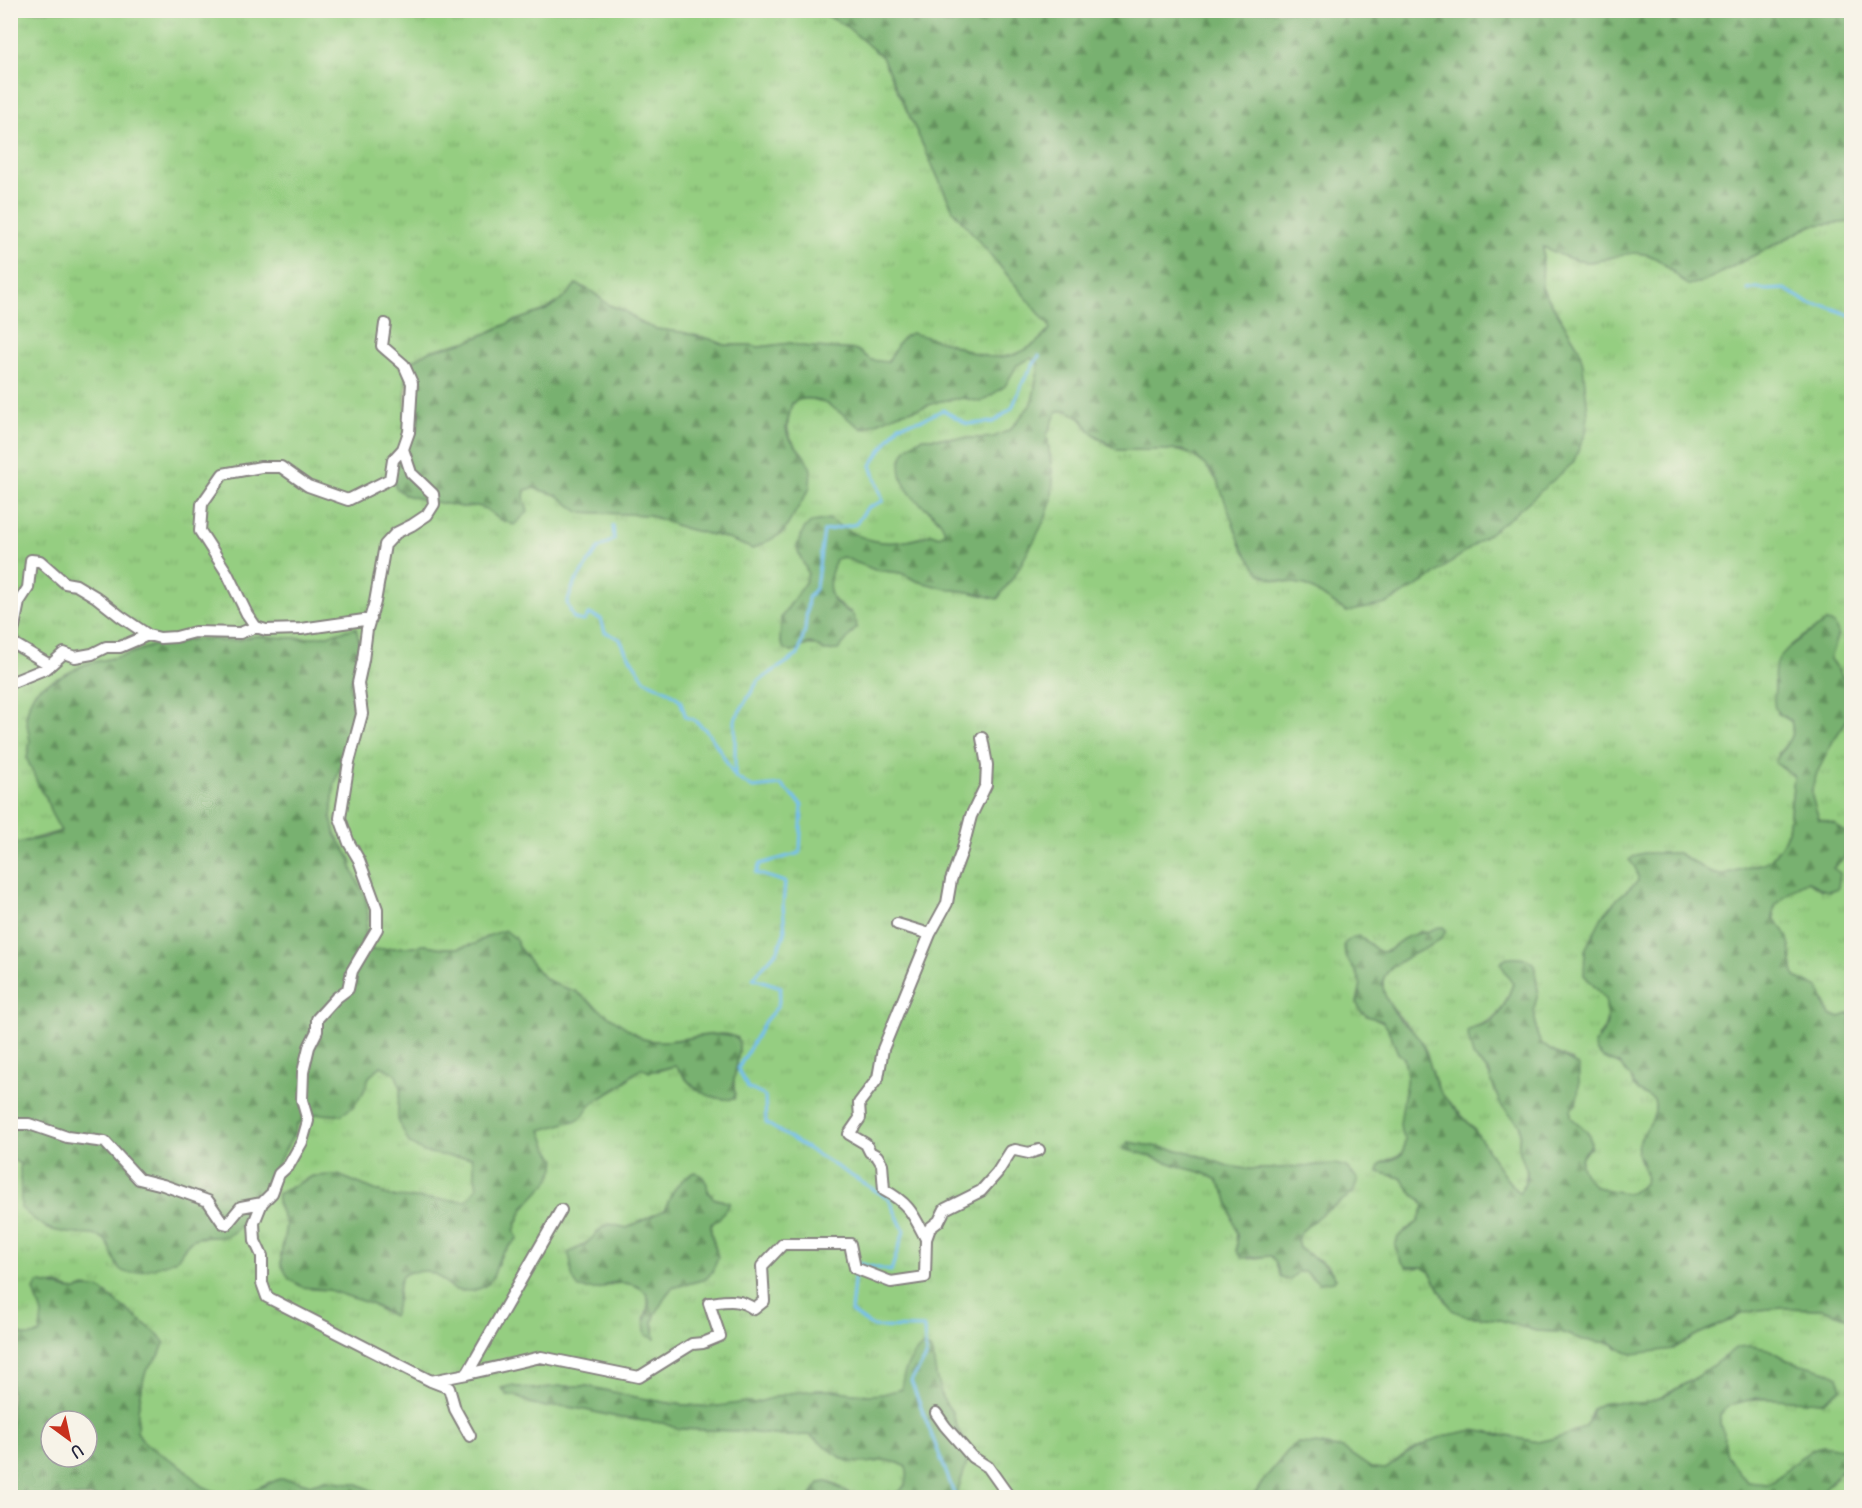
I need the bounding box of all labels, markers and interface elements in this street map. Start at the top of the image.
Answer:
north arrow [39,1409,99,1469]
text: U [67,1440,87,1463]

